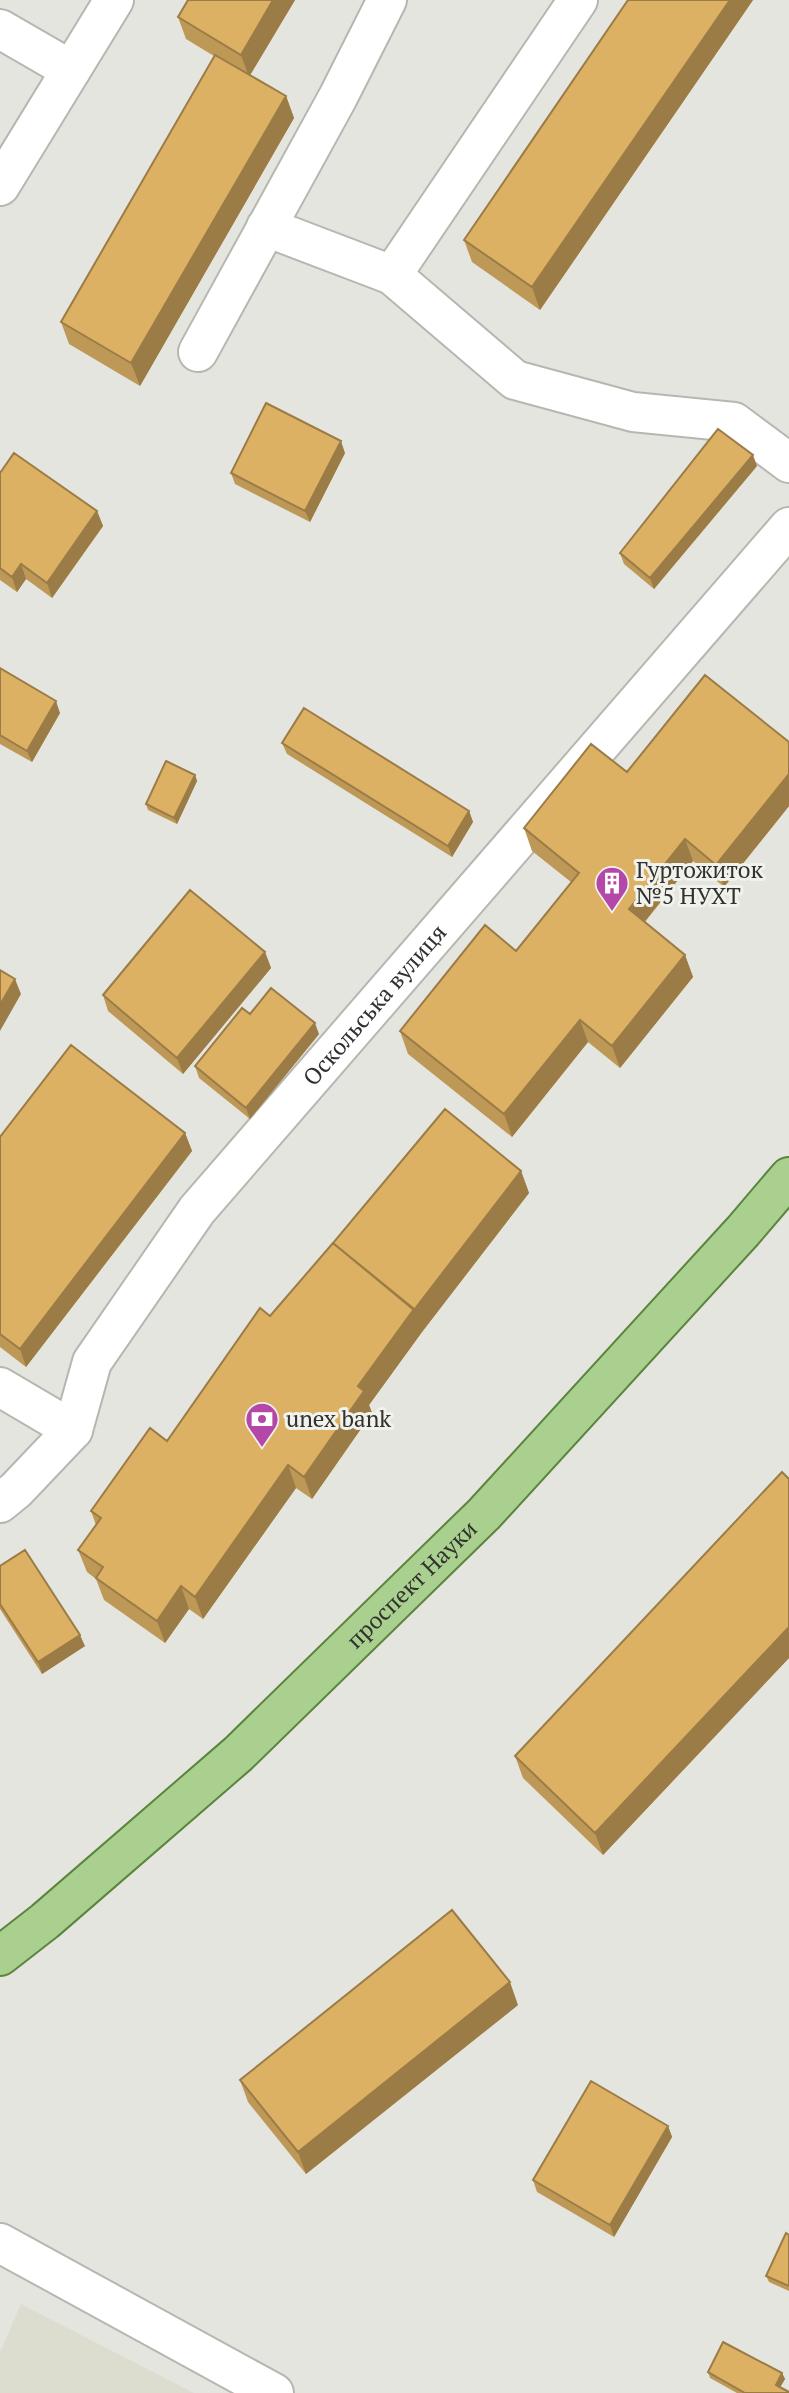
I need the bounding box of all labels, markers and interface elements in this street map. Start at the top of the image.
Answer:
place label: Гуртожиток №5 НУХТ [636,854,764,911]
building icon: Гуртожиток №5 НУХТ [593,864,631,913]
street label: Оскольська вулиця [296,917,453,1092]
bank icon: unex bank [243,1400,281,1449]
place label: unex bank [286,1403,391,1434]
street label: проспект Науки [339,1513,484,1655]

